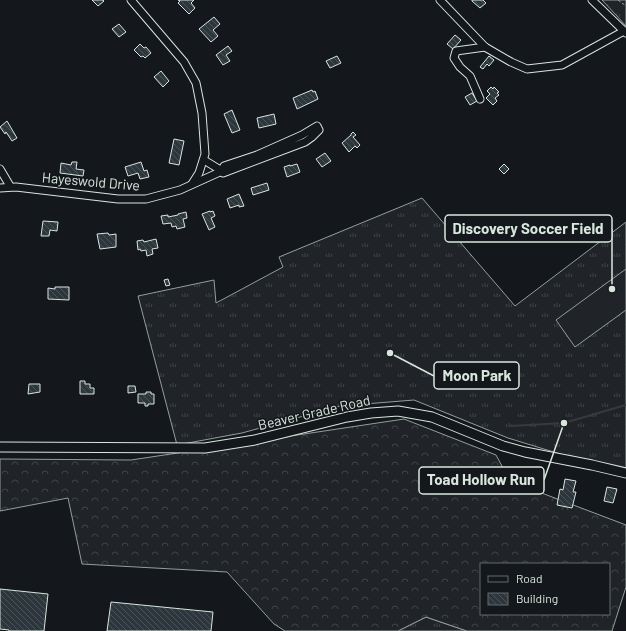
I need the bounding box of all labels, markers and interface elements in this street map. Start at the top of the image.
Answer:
street label: Hayeswold Drive [41,168,141,194]
callout: Discovery Soccer Field [445,215,612,242]
text: Discovery Soccer Field [452,219,604,237]
callout: Moon Park [434,362,519,389]
text: Moon Park [442,366,512,384]
street label: Beaver Grade Road [256,391,372,433]
callout: Toad Hollow Run [419,467,544,494]
text: Toad Hollow Run [427,470,535,488]
legend [480,563,610,615]
text: Road [516,571,543,585]
text: Building [516,591,558,605]

